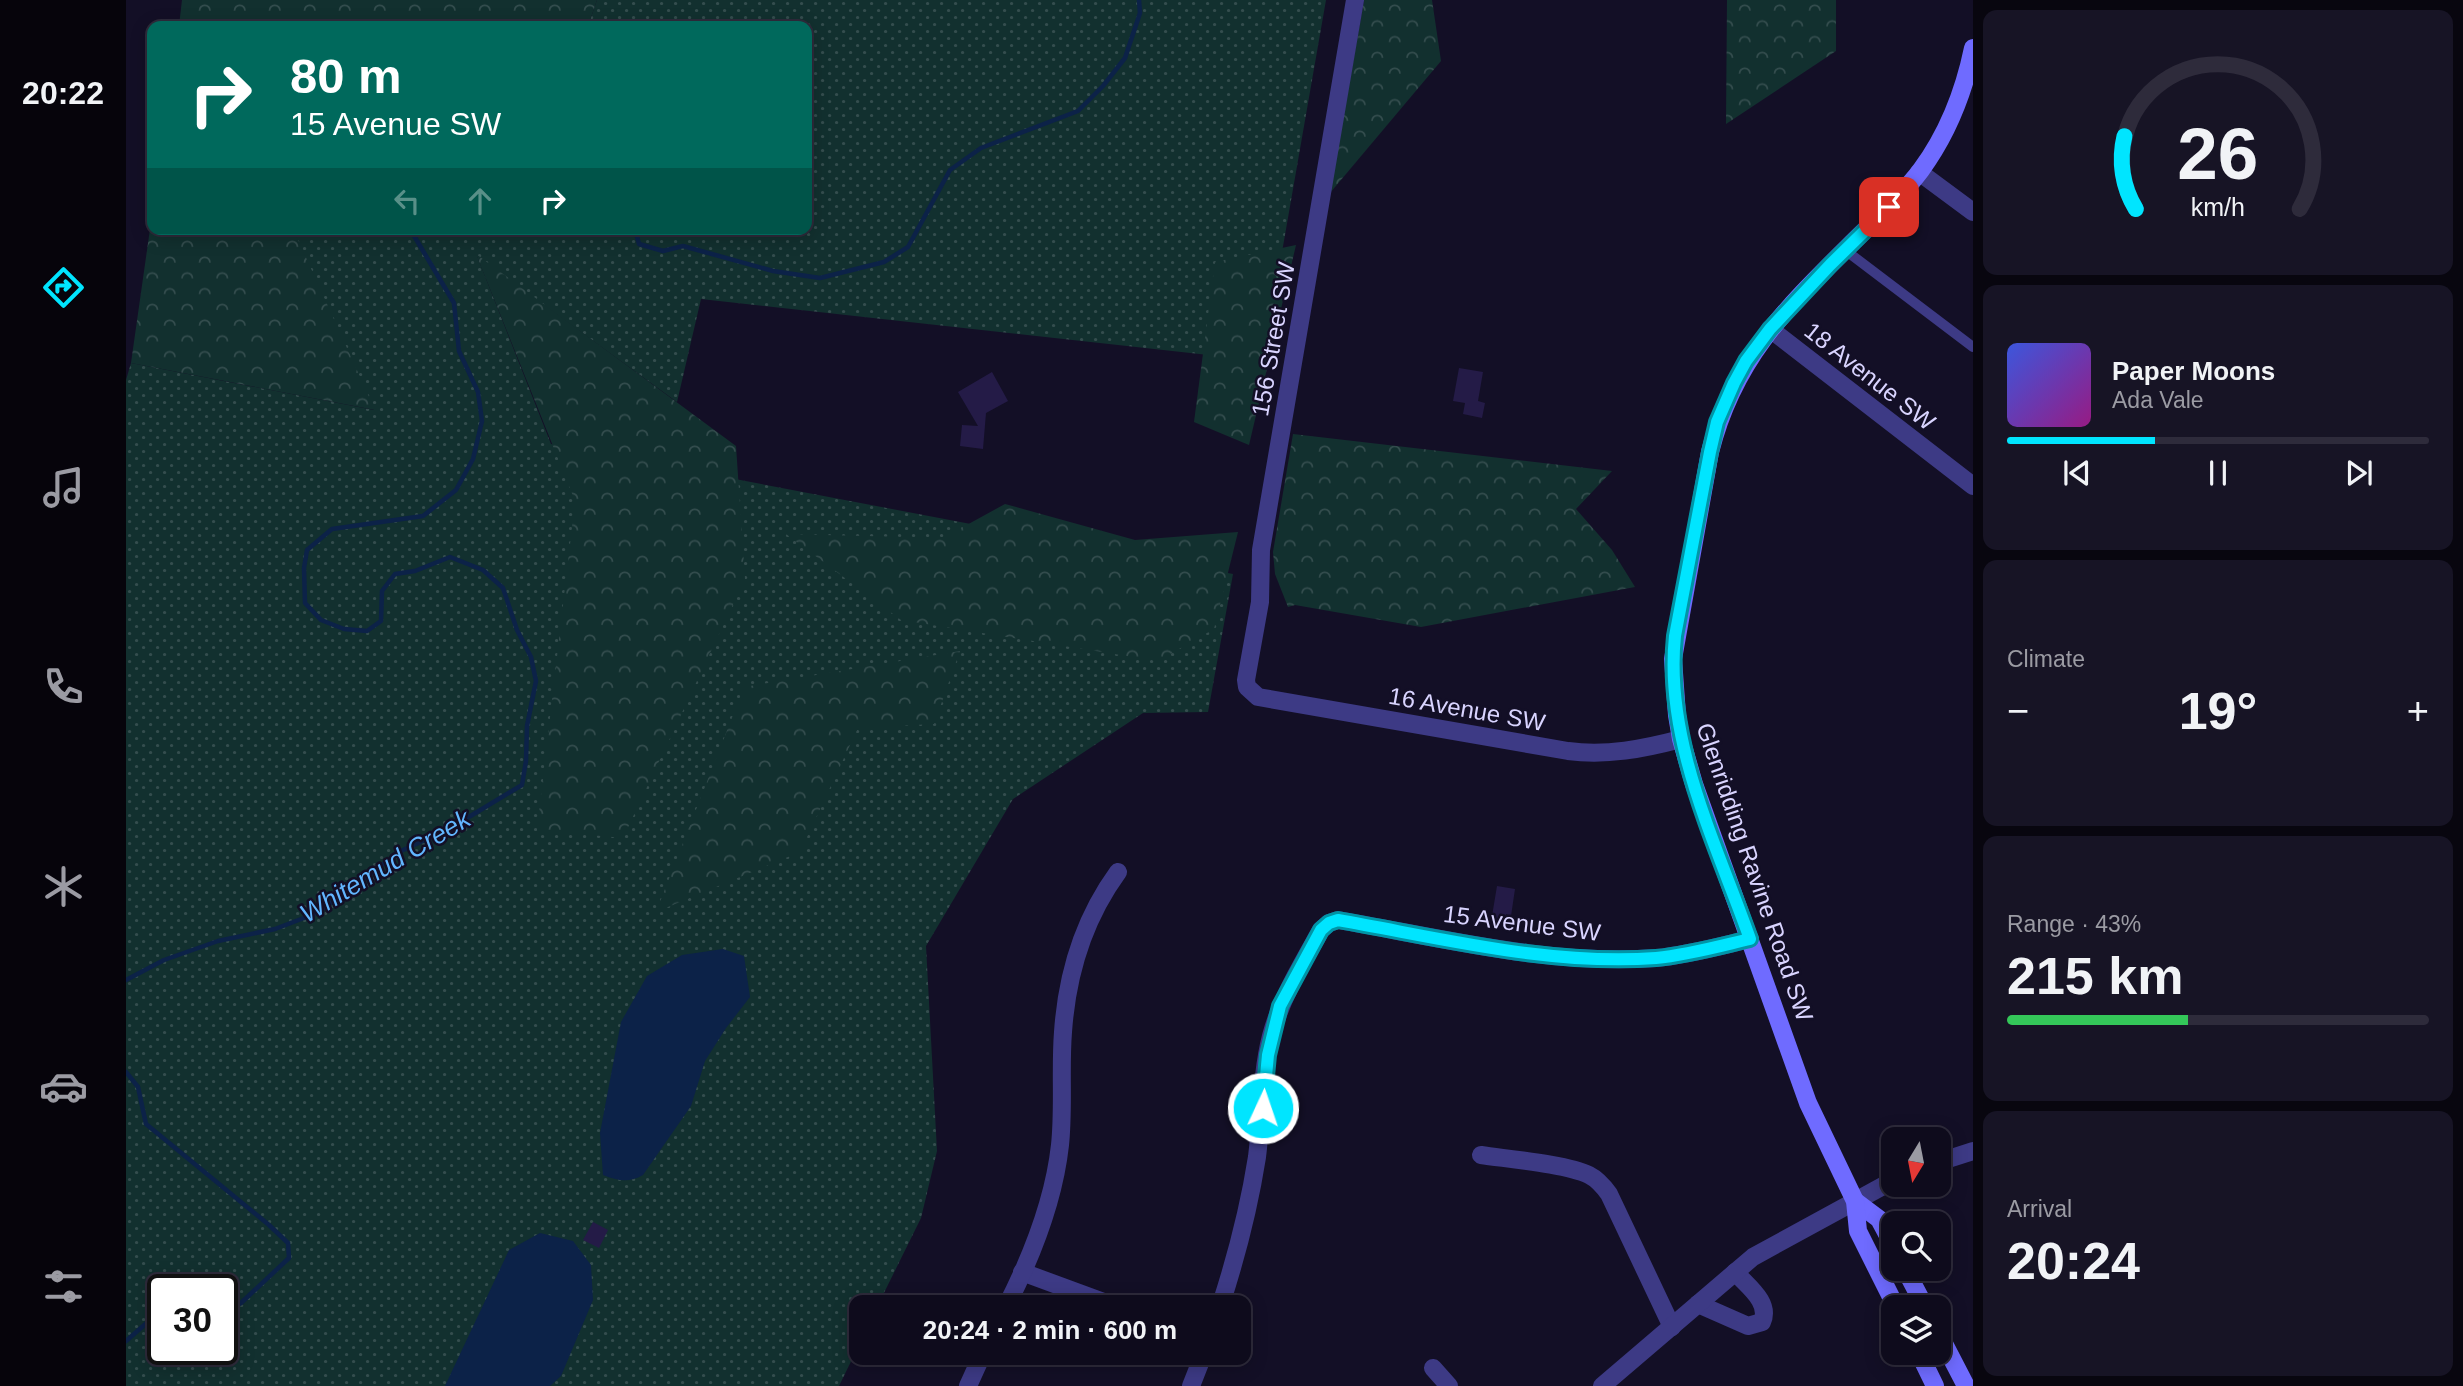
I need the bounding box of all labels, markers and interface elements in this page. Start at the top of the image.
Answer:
icon: right [175,49,266,140]
text: 80 m [290,49,402,103]
text: 20:22 [22,75,104,111]
text: 15 Avenue SW [290,106,501,142]
text: 26 [2178,113,2258,194]
pin [1859,177,1919,237]
icon: left [388,182,426,220]
icon: ahead [461,182,499,220]
icon: right [534,182,572,220]
icon: arrive [1870,188,1908,226]
text: km/h [2191,192,2245,220]
street label: 156 Street SW [1246,259,1300,418]
icon: directions [39,263,88,312]
street label: 18 Avenue SW [1799,317,1941,436]
text: Paper Moons [2112,356,2275,386]
text: Ada Vale [2112,387,2204,413]
icon: previous [2058,454,2096,492]
icon: pause [2199,454,2237,492]
icon: next [2340,454,2378,492]
icon: music [39,463,88,512]
text: Climate [2007,646,2085,672]
icon: phone [39,662,88,711]
street label: 16 Avenue SW [1387,682,1548,736]
text: 19° [2179,682,2257,740]
text: − [2007,690,2029,732]
text: + [2407,690,2429,732]
street label: Glenridding Ravine Road SW [1691,719,1819,1025]
water label: Whitemud Creek [294,802,477,929]
icon: climate [39,862,88,911]
street label: 15 Avenue SW [1442,900,1603,946]
text: Range · 43% [2007,911,2141,937]
text: 215 km [2007,947,2183,1005]
icon: car [39,1062,88,1111]
position arrow [1226,1071,1300,1145]
north arrow [1881,1127,1951,1197]
map controls [1881,1127,1951,1365]
text: Arrival [2007,1196,2072,1222]
button: search [1881,1211,1951,1281]
text: 20:24 [2007,1232,2140,1290]
icon: filters [39,1262,88,1311]
speed limit sign: 30 [147,1274,238,1365]
button: layers [1881,1295,1951,1365]
text: 20:24 · 2 min · 600 m [923,1315,1177,1345]

